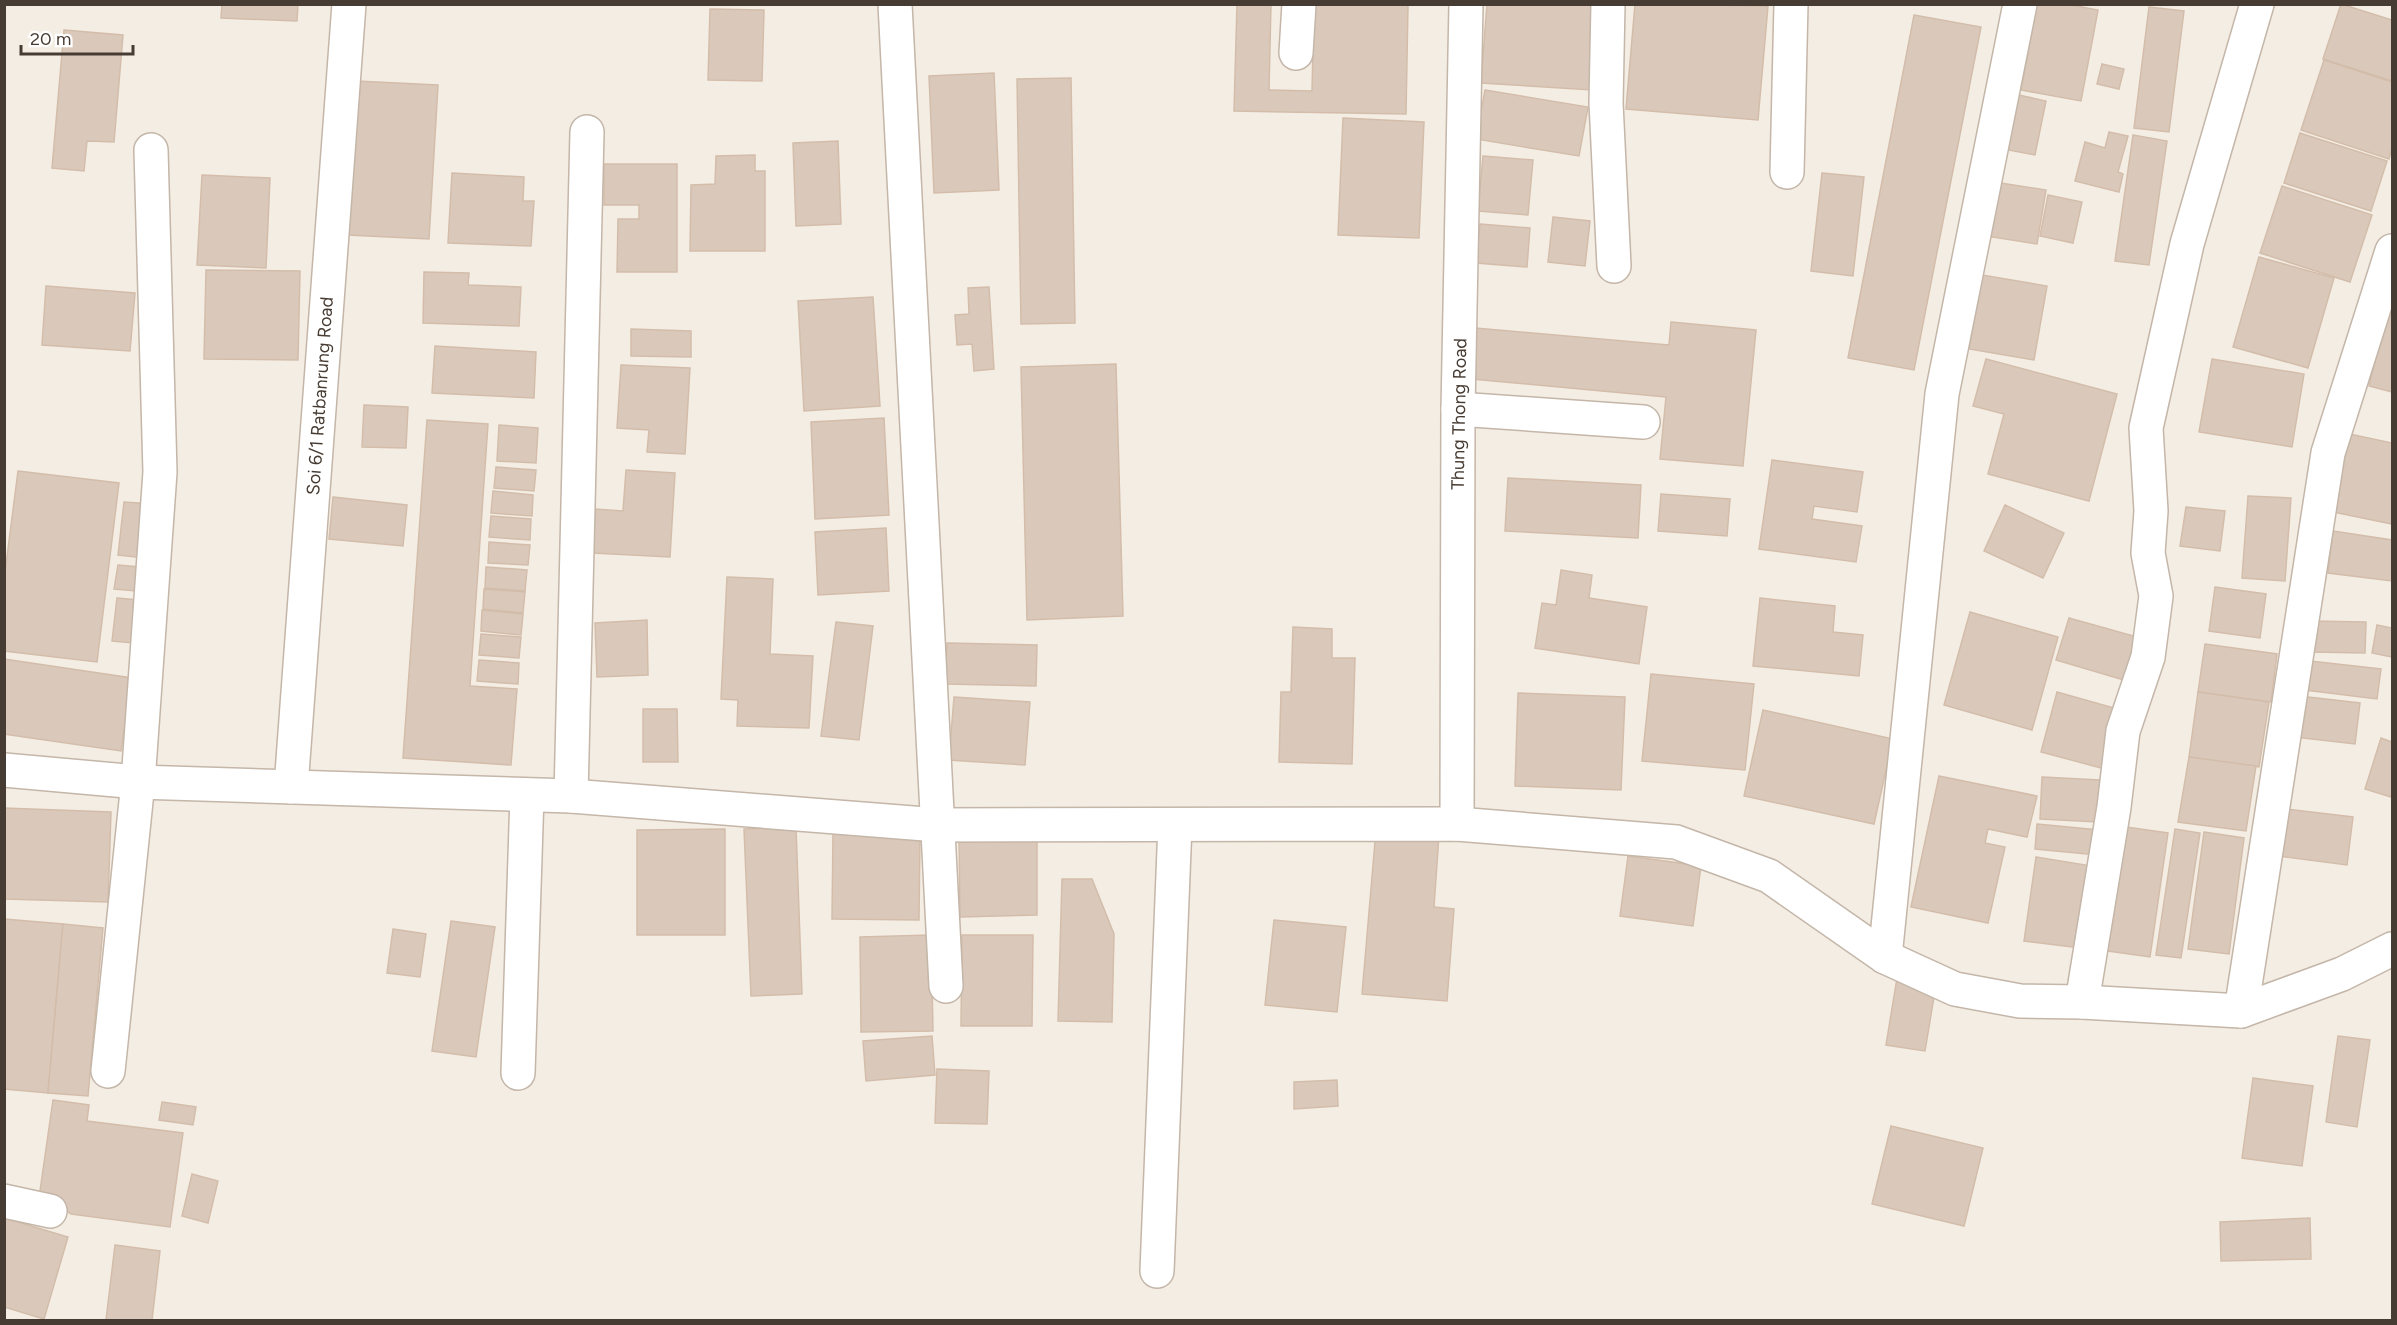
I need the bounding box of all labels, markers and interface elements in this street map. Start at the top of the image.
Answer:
scale bar [21,18,134,56]
text: 20 m [30,28,71,50]
street label: Soi 6/1 Ratbanrung Road [302,296,338,496]
street label: Thung Thong Road [1447,338,1471,490]

